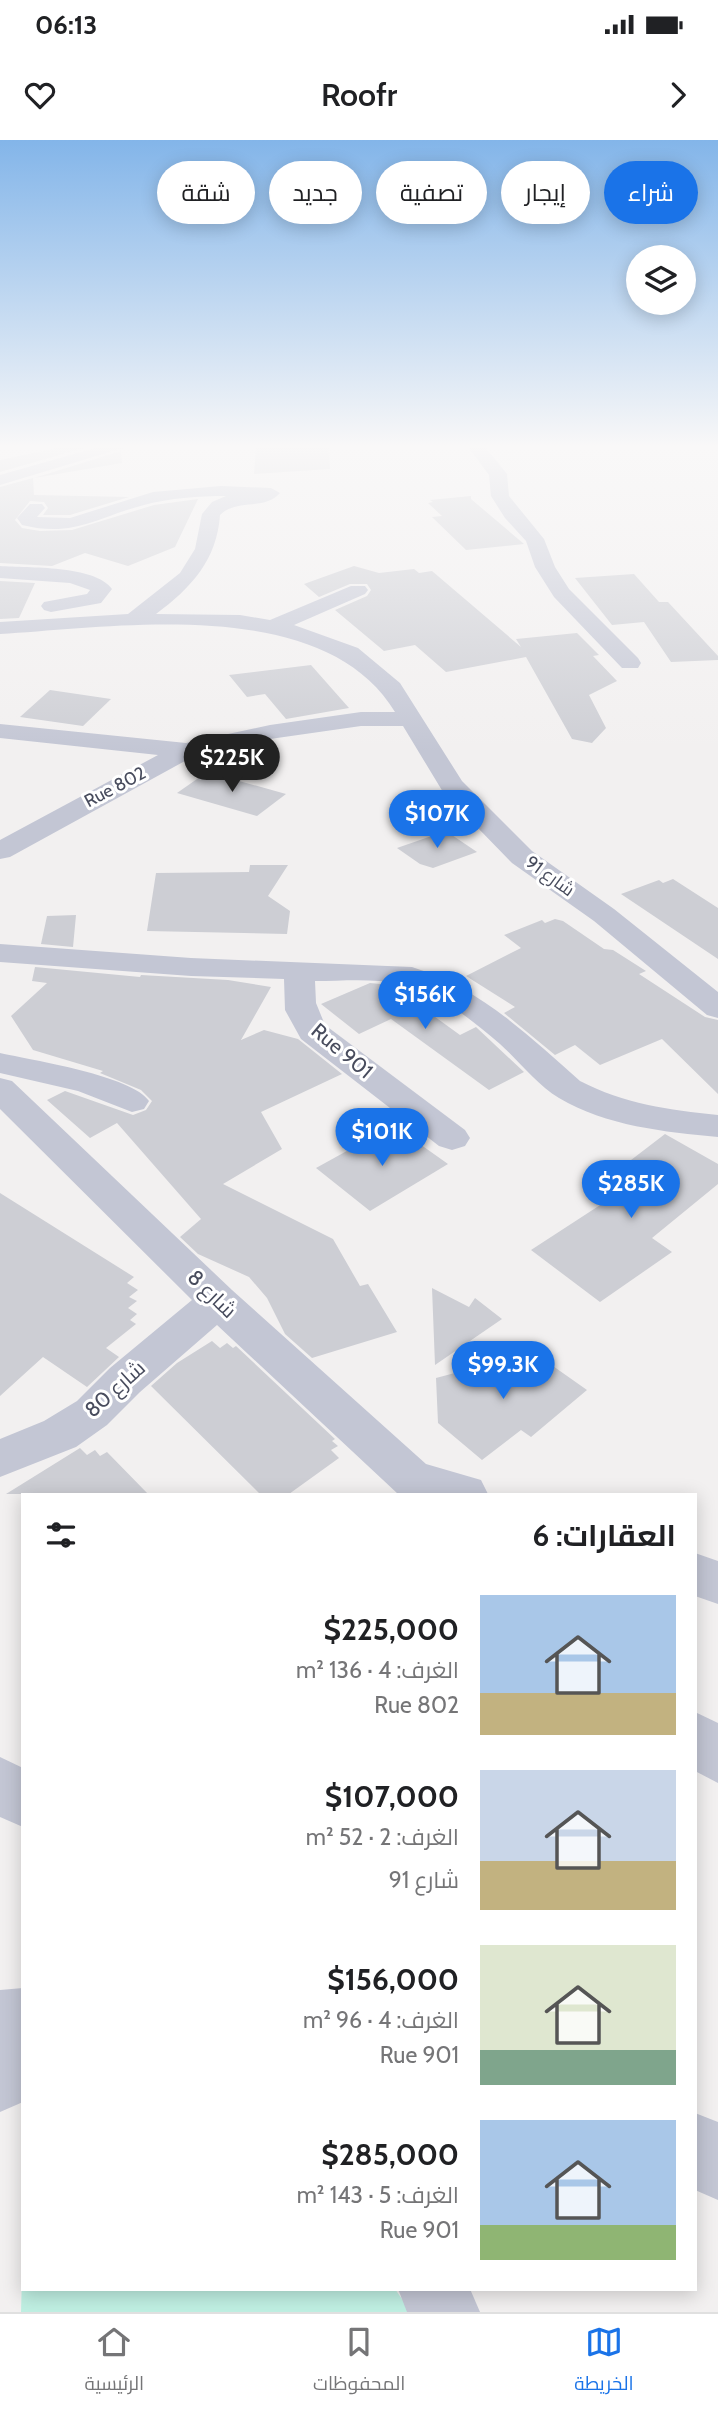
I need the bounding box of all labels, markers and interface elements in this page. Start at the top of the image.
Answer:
text: 06:13 [35,9,97,41]
text: Roofr [321,75,397,114]
icon: heart [21,76,59,114]
icon: forward [659,76,697,114]
chip: شقة [157,161,255,224]
chip: جديد [269,161,362,224]
chip: تصفية [376,161,487,224]
chip: إيجار [501,161,590,224]
chip: شراء [604,161,698,224]
map controls [626,245,696,315]
button: layers [626,245,696,315]
pin: $225K [183,734,281,794]
text: $225K [200,743,264,771]
street label: Rue 802 [81,762,149,812]
pin: $107K [388,790,486,850]
text: $107K [405,799,469,827]
street label: شارع 91 [521,851,579,902]
pin: $156K [376,972,474,1031]
text: $156K [394,980,456,1008]
street label: Rue 901 [307,1018,378,1083]
pin: $101K [333,1108,431,1168]
text: $101K [352,1117,412,1145]
pin: $285K [582,1160,680,1220]
text: $285K [598,1169,664,1197]
street label: شارع 8 [181,1264,242,1324]
pin: $99.3K [446,1342,560,1401]
text: $99.3K [468,1350,538,1378]
street label: شارع 80 [79,1355,151,1424]
icon: filters [42,1516,80,1554]
text: العقارات: 6 [532,1517,676,1554]
text: $225,000 [324,1611,459,1648]
icon: home [536,1623,620,1707]
text: الغرف: 4 · 136 m² [296,1656,459,1684]
text: Rue 802 [374,1691,459,1719]
text: $107,000 [325,1778,459,1815]
icon: home [536,1798,620,1882]
text: الغرف: 2 · 52 m² [306,1823,459,1851]
text: شارع 91 [389,1866,459,1894]
text: $156,000 [327,1961,459,1998]
icon: home [536,1973,620,2057]
text: الغرف: 4 · 96 m² [303,2006,459,2034]
text: Rue 901 [380,2041,459,2069]
text: $285,000 [321,2136,459,2173]
icon: home [536,2148,620,2232]
text: الغرف: 5 · 143 m² [297,2181,459,2209]
text: Rue 901 [380,2216,459,2244]
tab: الرئيسية [84,2323,144,2401]
tab: المحفوظات [313,2323,405,2401]
tab: الخريطة [574,2323,634,2401]

